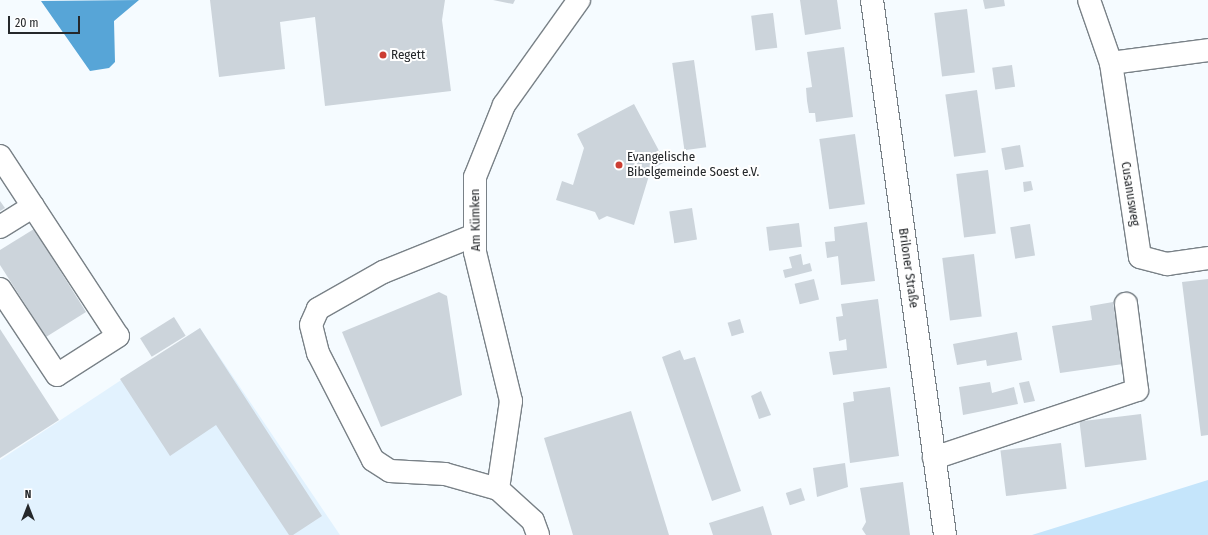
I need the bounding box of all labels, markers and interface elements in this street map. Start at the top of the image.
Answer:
scale bar [10,8,82,34]
text: 20 m [15,16,39,30]
place label: Regett [391,47,425,63]
marker: Regett [378,50,388,60]
place label: Evangelische Bibelgemeinde Soest e.V. [627,150,759,181]
marker: Evangelische Bibelgemeinde Soest e.V. [614,160,624,170]
street label: Cusanusweg [1117,161,1143,227]
street label: Am Kümken [468,189,484,251]
street label: Briloner Straße [895,227,921,309]
north arrow [8,487,48,527]
text: N [25,488,31,501]

